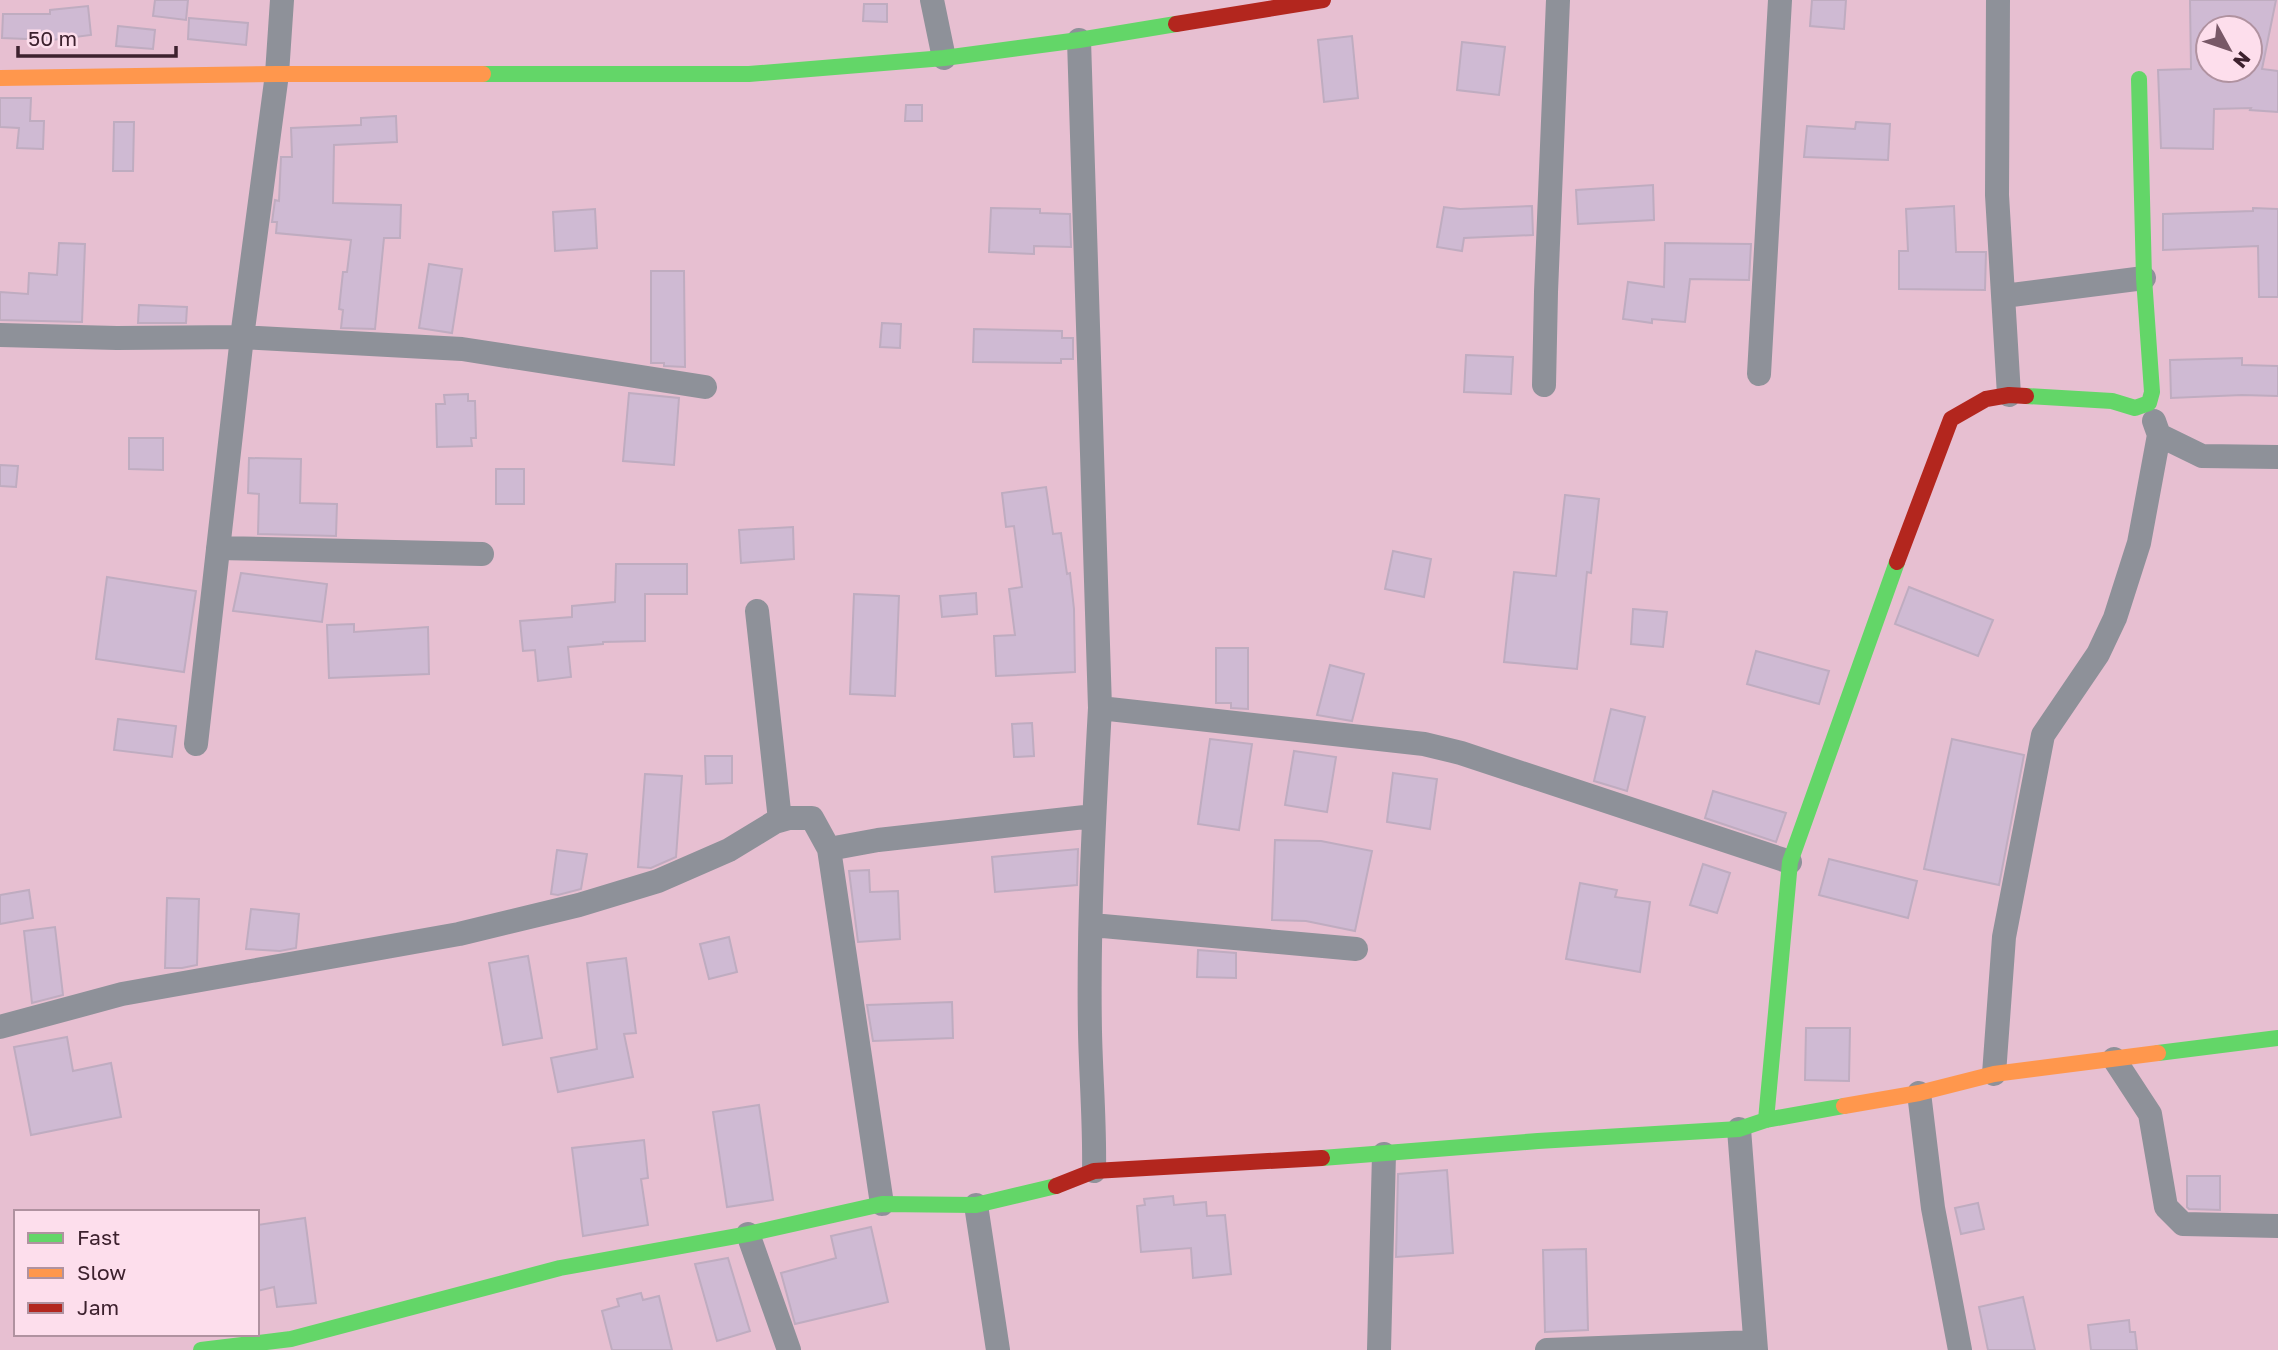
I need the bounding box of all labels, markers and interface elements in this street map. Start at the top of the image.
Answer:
scale bar [18,14,175,58]
north arrow [2194,14,2264,84]
text: 50 m [28,25,77,51]
text: N [2229,47,2256,73]
legend [14,1210,259,1336]
text: Fast [77,1224,120,1250]
text: Slow [77,1259,126,1285]
text: Jam [77,1294,119,1320]

